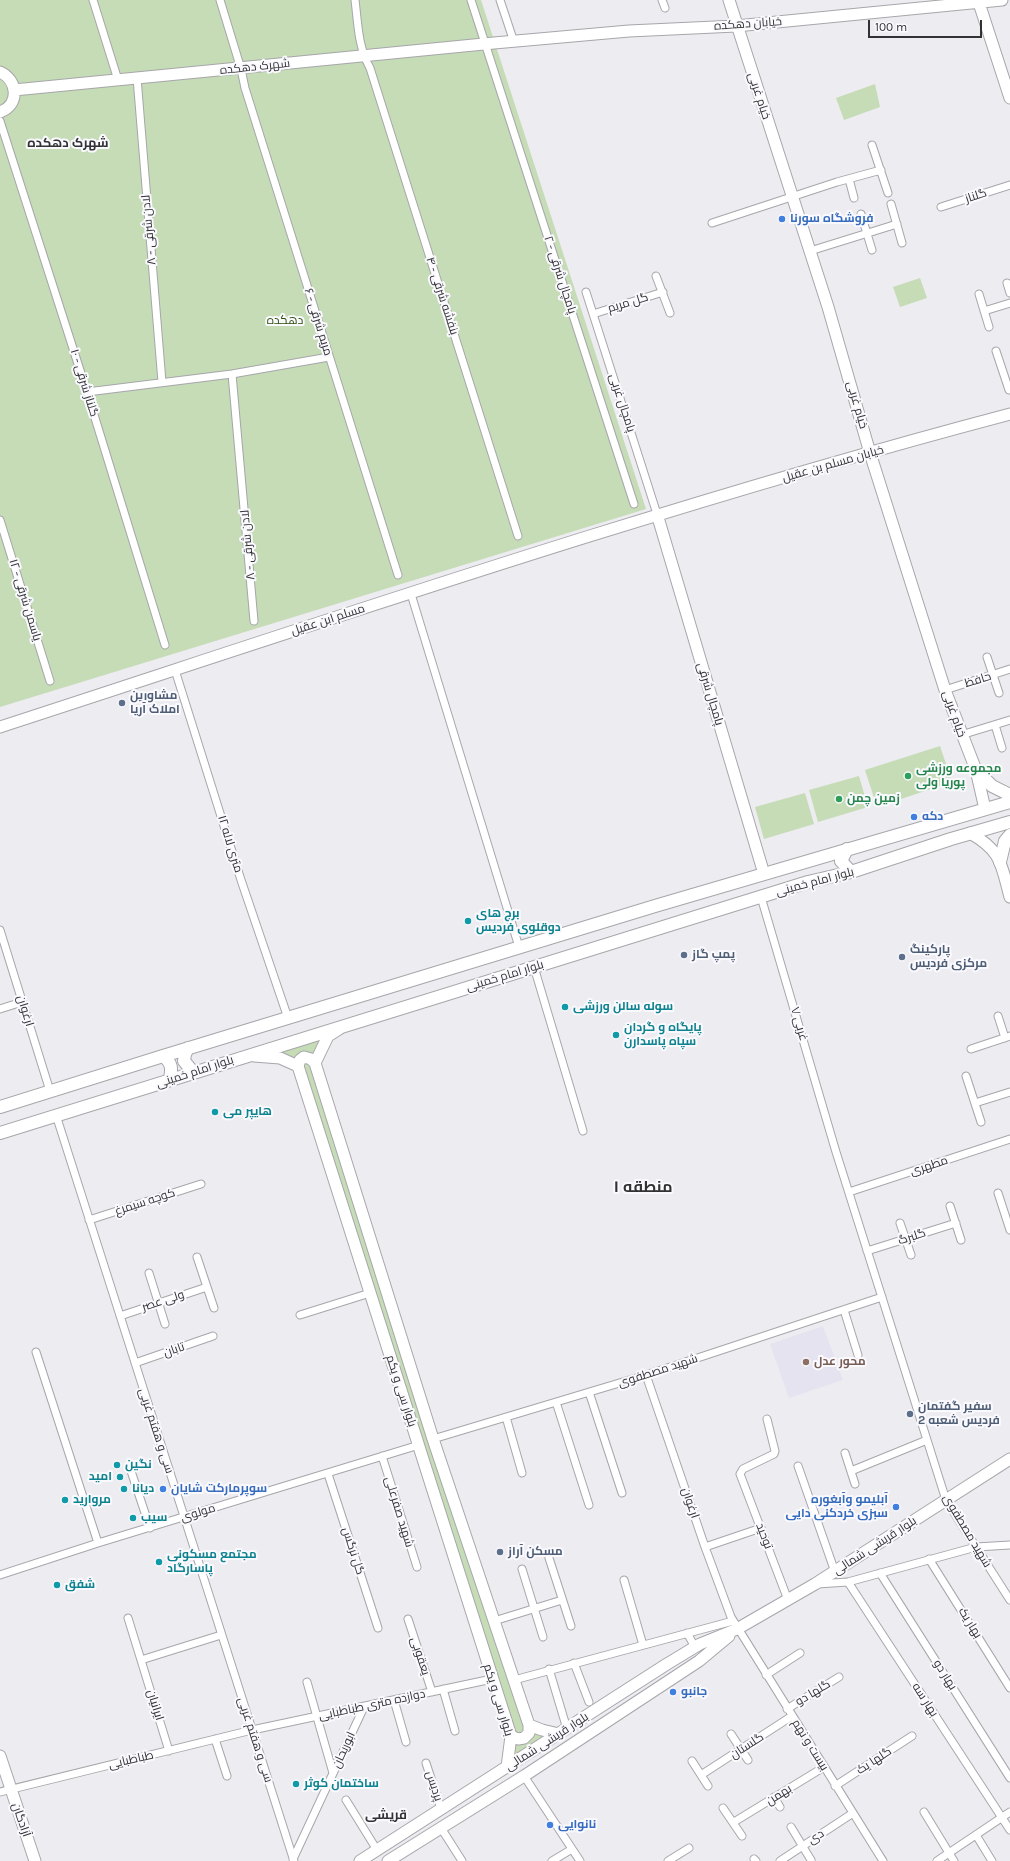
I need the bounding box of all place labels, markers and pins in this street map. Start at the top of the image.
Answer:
place label: فروشگاه سورنا [790,212,874,226]
marker: فروشگاه سورنا [777,214,787,224]
place label: مشاورین املاک آریا [130,689,180,717]
marker: مشاورین املاک آریا [117,698,127,708]
place label: مجموعه ورزشی پوریا ولی [916,762,1001,790]
marker: مجموعه ورزشی پوریا ولی [903,771,913,781]
place label: زمین چمن [847,792,900,806]
marker: زمین چمن [834,794,844,804]
place label: دکه [922,810,943,824]
marker: دکه [909,812,919,822]
place label: برج های دوقلوی فردیس [476,907,561,935]
marker: برج های دوقلوی فردیس [463,916,473,926]
place label: پارکینگ مرکزی فردیس [910,943,987,971]
place label: پمپ گاز [692,948,735,962]
marker: پمپ گاز [679,950,689,960]
marker: پارکینگ مرکزی فردیس [897,952,907,962]
place label: سوله سالن ورزشی [573,1000,673,1014]
marker: سوله سالن ورزشی [560,1002,570,1012]
place label: پایگاه و گردان سپاه پاسدارن [624,1021,702,1049]
marker: پایگاه و گردان سپاه پاسدارن [611,1030,621,1040]
place label: هایپر می [223,1105,272,1119]
marker: هایپر می [210,1107,220,1117]
place label: محور عدل [814,1355,866,1369]
marker: محور عدل [801,1357,811,1367]
place label: سفیر گفتمان فردیس شعبه 2 [918,1400,1000,1428]
marker: سفیر گفتمان فردیس شعبه 2 [905,1409,915,1419]
place label: نگین [125,1458,152,1472]
marker: نگین [112,1460,122,1470]
place label: امید [89,1470,112,1484]
marker: امید [115,1472,125,1482]
place label: دیانا [132,1482,154,1496]
place label: سوپرمارکت شایان [171,1482,267,1496]
marker: دیانا [119,1484,129,1494]
marker: سوپرمارکت شایان [158,1484,168,1494]
place label: مروارید [73,1493,111,1507]
place label: آبلیمو وآبغوره سبزی خردکنی دایی [785,1493,888,1521]
marker: مروارید [60,1495,70,1505]
marker: آبلیمو وآبغوره سبزی خردکنی دایی [891,1502,901,1512]
place label: سیب [141,1511,167,1525]
marker: سیب [128,1513,138,1523]
place label: مسکن آراز [508,1545,563,1559]
marker: مسکن آراز [495,1547,505,1557]
place label: مجتمع مسکونی پاسارگاد [167,1548,257,1576]
marker: مجتمع مسکونی پاسارگاد [154,1557,164,1567]
place label: شفق [65,1578,95,1592]
marker: شفق [52,1580,62,1590]
place label: جانبو [681,1685,707,1699]
marker: جانبو [668,1687,678,1697]
place label: ساختمان کوثر [304,1777,379,1791]
marker: ساختمان کوثر [291,1779,301,1789]
place label: نانوایی [558,1818,596,1832]
marker: نانوایی [545,1820,555,1830]

